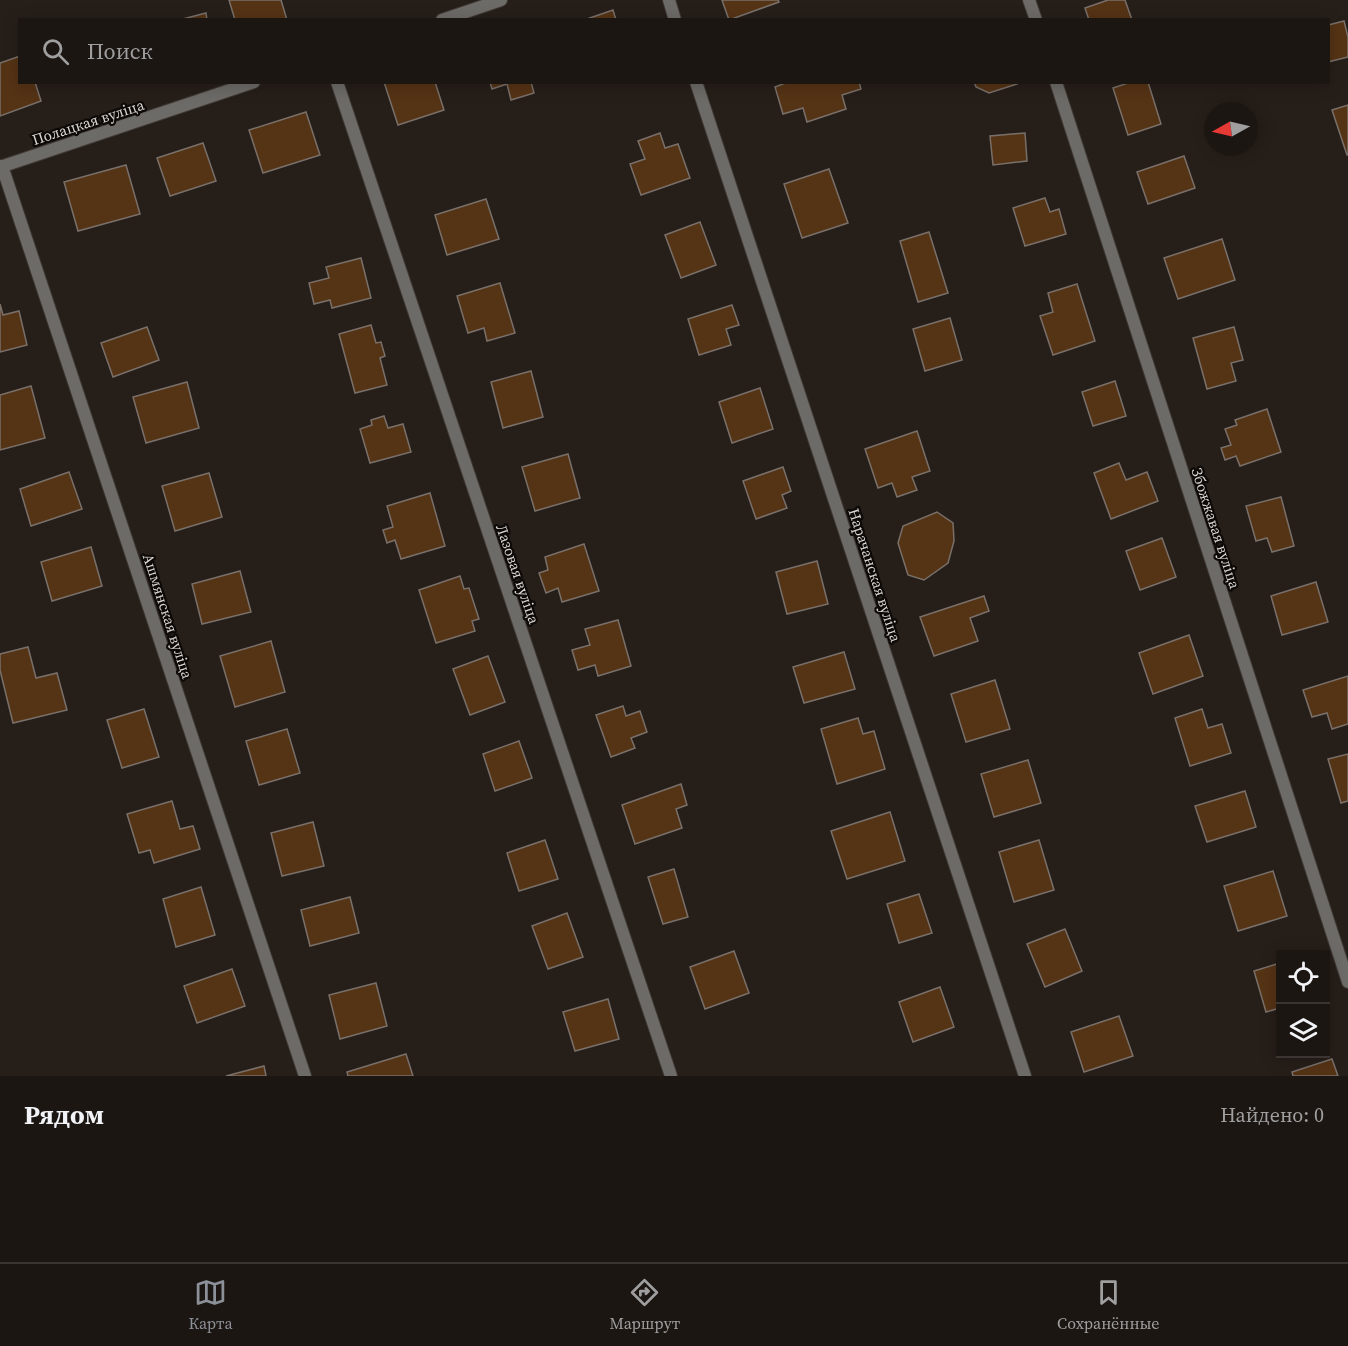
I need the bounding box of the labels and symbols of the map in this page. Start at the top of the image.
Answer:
street label: Полацкая вуліца [29,94,147,150]
north arrow [1204,102,1258,156]
street label: Збожжавая вуліца [1187,465,1246,592]
street label: Нарачанская вуліца [843,506,907,645]
street label: Лазовая вуліца [491,521,545,627]
street label: Ашмянская вуліца [138,551,198,682]

